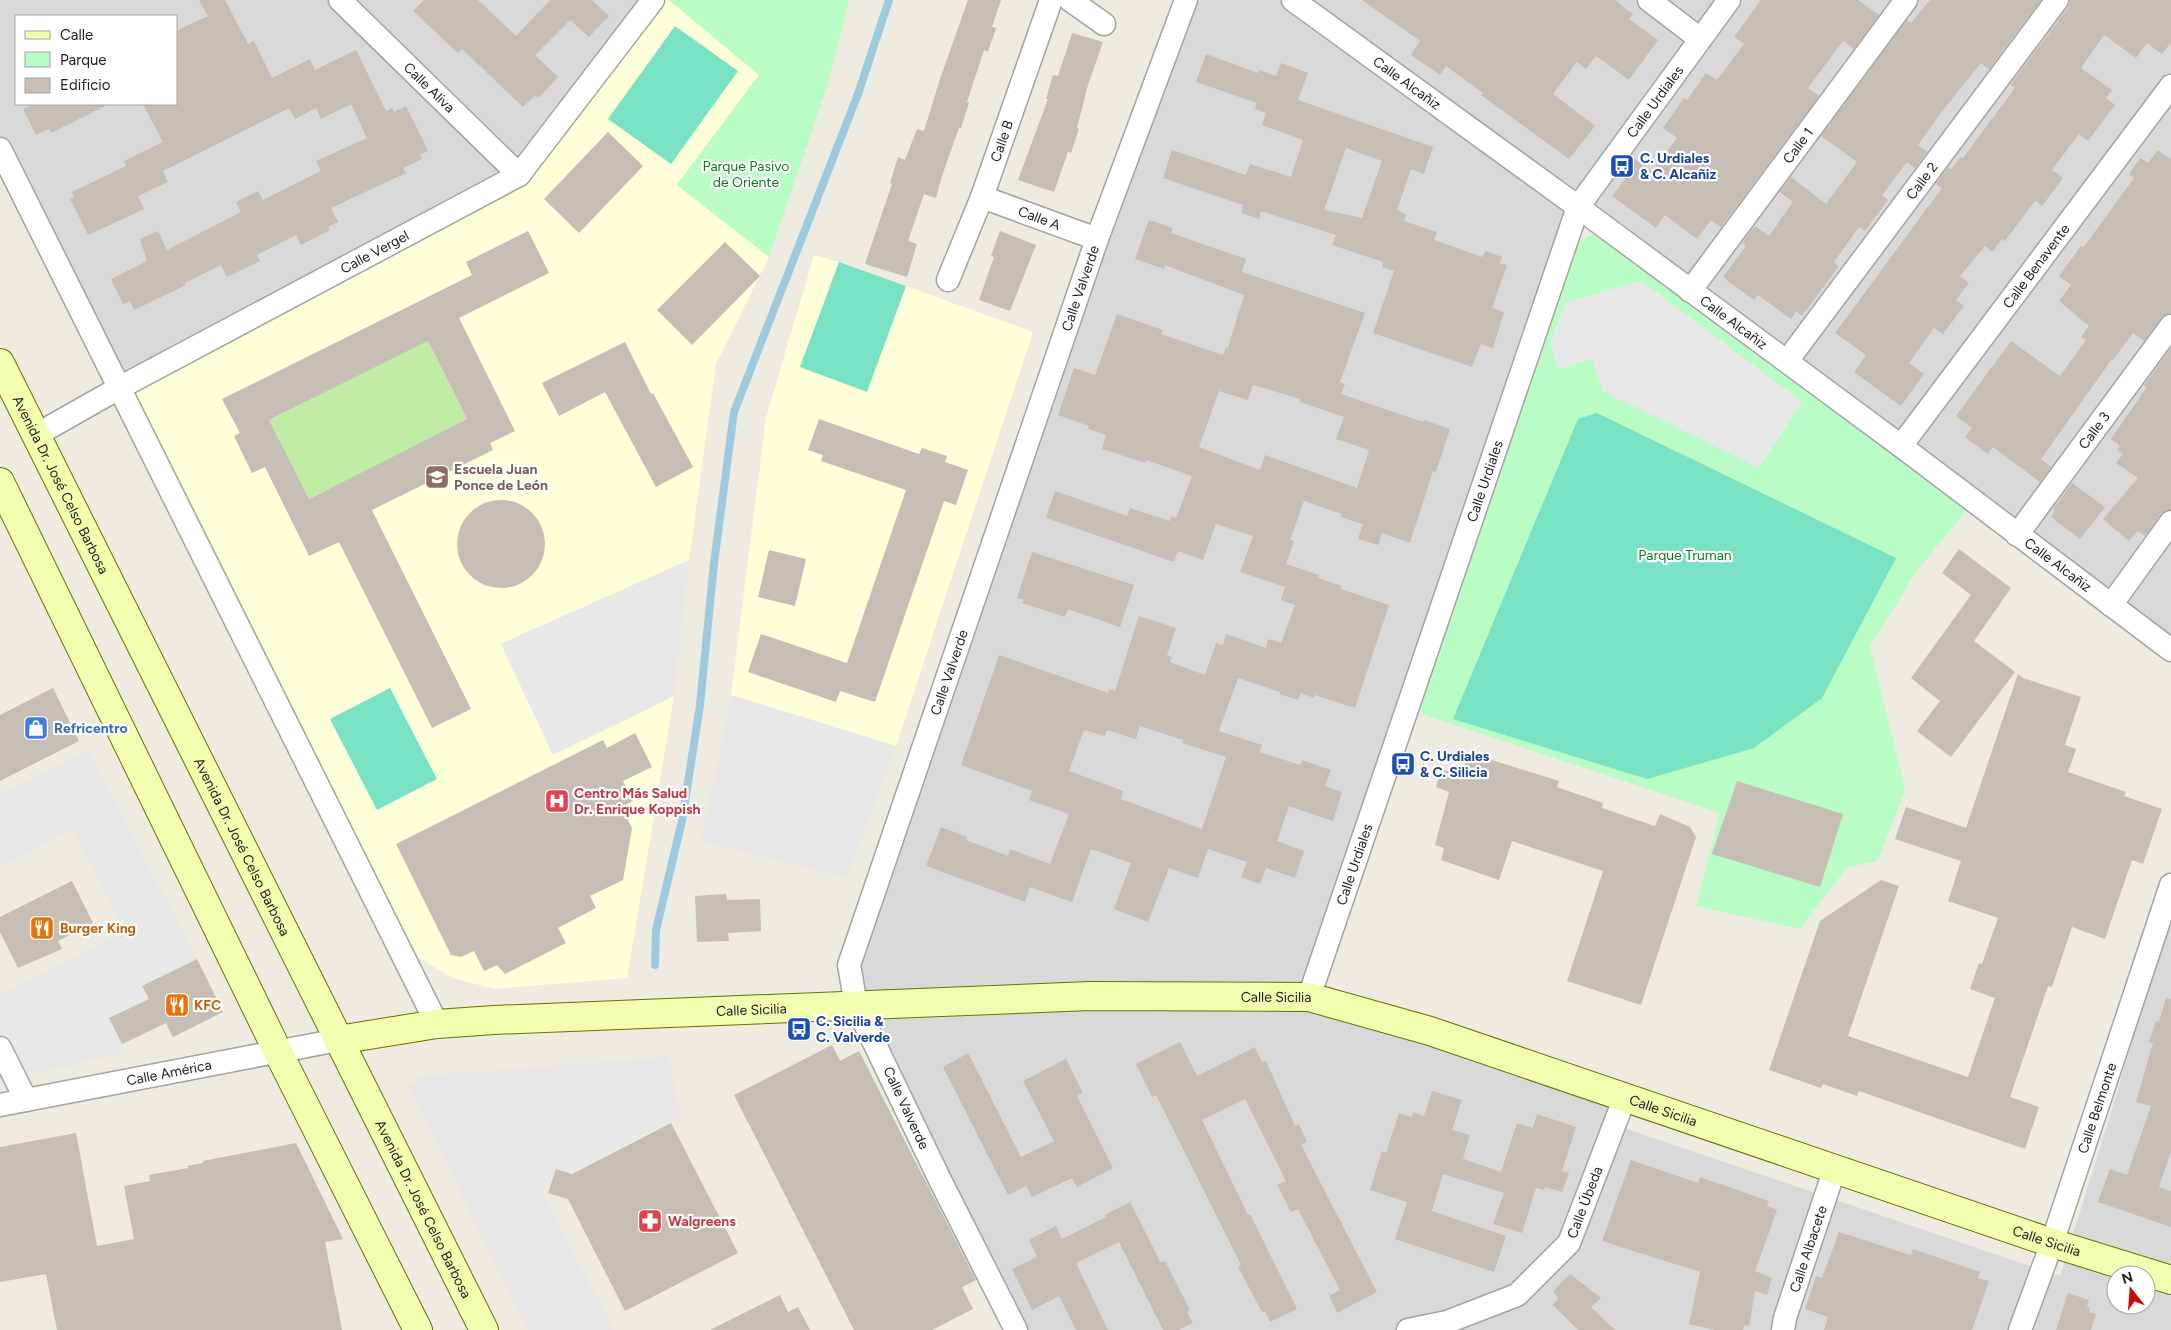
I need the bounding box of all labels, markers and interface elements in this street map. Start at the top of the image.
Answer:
legend [15,15,178,105]
text: Calle [60,26,93,44]
text: Parque [60,51,107,69]
street label: Calle Alcañiz [1370,53,1444,113]
street label: Calle Aliva [400,59,458,116]
street label: Calle Urdiales [1623,62,1687,141]
text: Edificio [60,76,111,94]
street label: Calle B [986,118,1017,164]
street label: Calle 1 [1779,124,1817,167]
place label: C. Urdiales & C. Alcañiz [1640,150,1717,183]
bus stop icon: C. Urdiales & C. Alcañiz [1609,153,1635,179]
park label: Parque Pasivo de Oriente [703,158,789,191]
street label: Calle 2 [1902,159,1941,203]
street label: Calle A [1016,202,1063,234]
street label: Calle Benavente [1999,220,2073,312]
street label: Calle Vergel [338,227,412,277]
street label: Calle Valverde [1058,243,1103,333]
street label: Calle Alcañiz [1697,292,1771,353]
street label: Avenida Dr. José Celso Barbosa [9,393,113,577]
street label: Calle 3 [2075,408,2113,452]
street label: Calle Urdiales [1463,438,1506,524]
place label: Escuela Juan Ponce de León [454,461,548,494]
school or university icon: Escuela Juan Ponce de León [424,464,450,490]
street label: Calle Alcañiz [2021,534,2095,596]
park label: Parque Truman [1638,547,1732,564]
street label: Calle Valverde [926,627,972,717]
shop icon: Refricentro [23,715,49,741]
place label: Refricentro [54,720,128,737]
place label: C. Urdiales & C. Silicia [1420,748,1490,781]
bus stop icon: C. Urdiales & C. Silicia [1390,751,1416,777]
street label: Avenida Dr. José Celso Barbosa [190,755,294,939]
place label: Centro Más Salud Dr. Enrique Koppish [574,785,700,818]
hospital icon: Centro Más Salud Dr. Enrique Koppish [544,788,570,814]
street label: Calle Urdiales [1332,821,1376,907]
restaurant icon: Burger King [29,915,55,941]
place label: Burger King [60,920,136,937]
street label: Calle Sicilia [1241,988,1311,1006]
restaurant icon: KFC [164,992,190,1018]
place label: KFC [194,997,221,1014]
street label: Calle Sicilia [716,1000,787,1020]
place label: C. Sicilia & C. Valverde [816,1013,890,1046]
bus stop icon: C. Sicilia & C. Valverde [786,1016,812,1042]
street label: Calle América [125,1056,213,1089]
street label: Calle Belmonte [2074,1060,2120,1156]
street label: Calle Valverde [879,1064,933,1152]
street label: Calle Sicilia [1627,1091,1699,1130]
street label: Avenida Dr. José Celso Barbosa [372,1117,475,1301]
street label: Calle Úbeda [1563,1164,1606,1241]
street label: Calle Albacete [1786,1203,1831,1295]
pharmacy icon: Walgreens [637,1208,663,1234]
place label: Walgreens [668,1213,736,1230]
street label: Calle Sicilia [2010,1222,2083,1260]
north arrow [2106,1265,2156,1315]
text: N [2120,1268,2135,1288]

